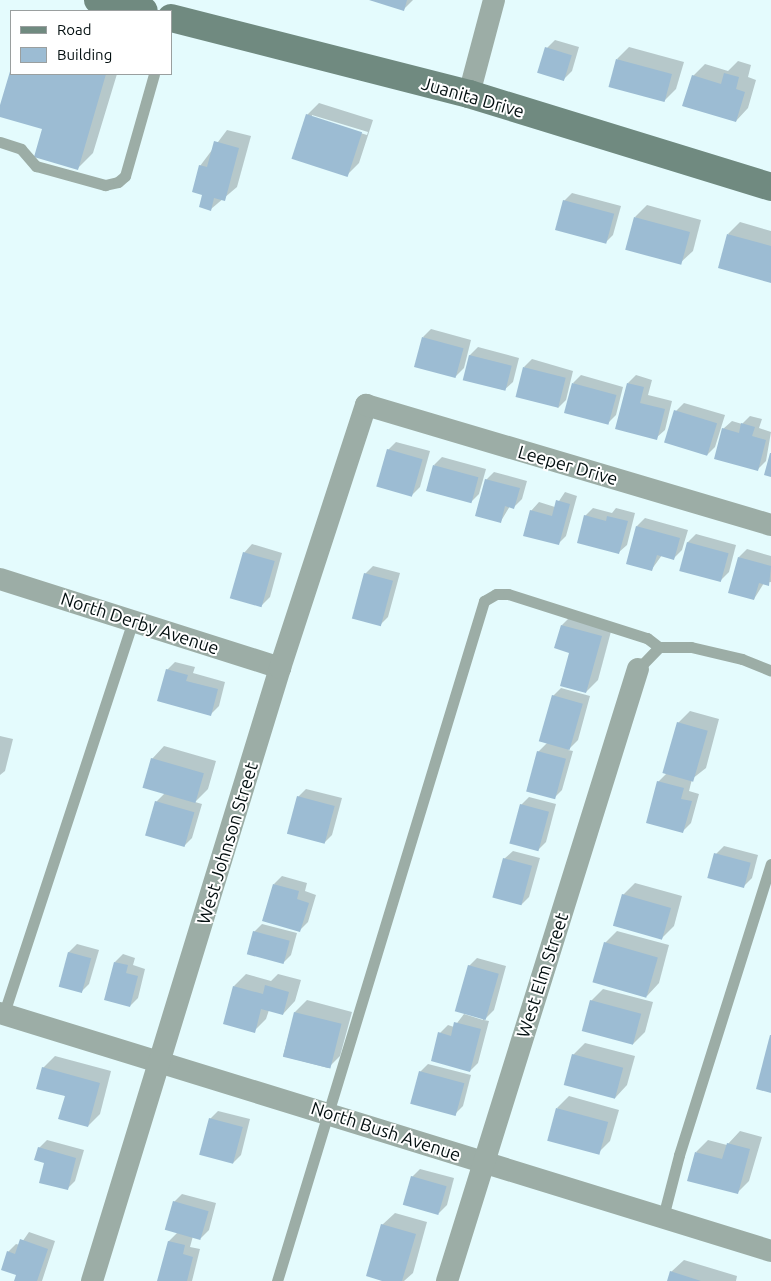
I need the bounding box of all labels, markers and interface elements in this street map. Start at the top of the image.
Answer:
legend [10,10,172,75]
text: Road [57,21,92,38]
text: Building [57,46,112,63]
street label: Juanita Drive [419,72,527,122]
street label: Leeper Drive [516,440,620,490]
street label: North Derby Avenue [58,587,222,659]
street label: West Johnson Street [192,759,262,927]
street label: West Elm Street [512,910,572,1040]
street label: North Bush Avenue [308,1097,464,1165]

